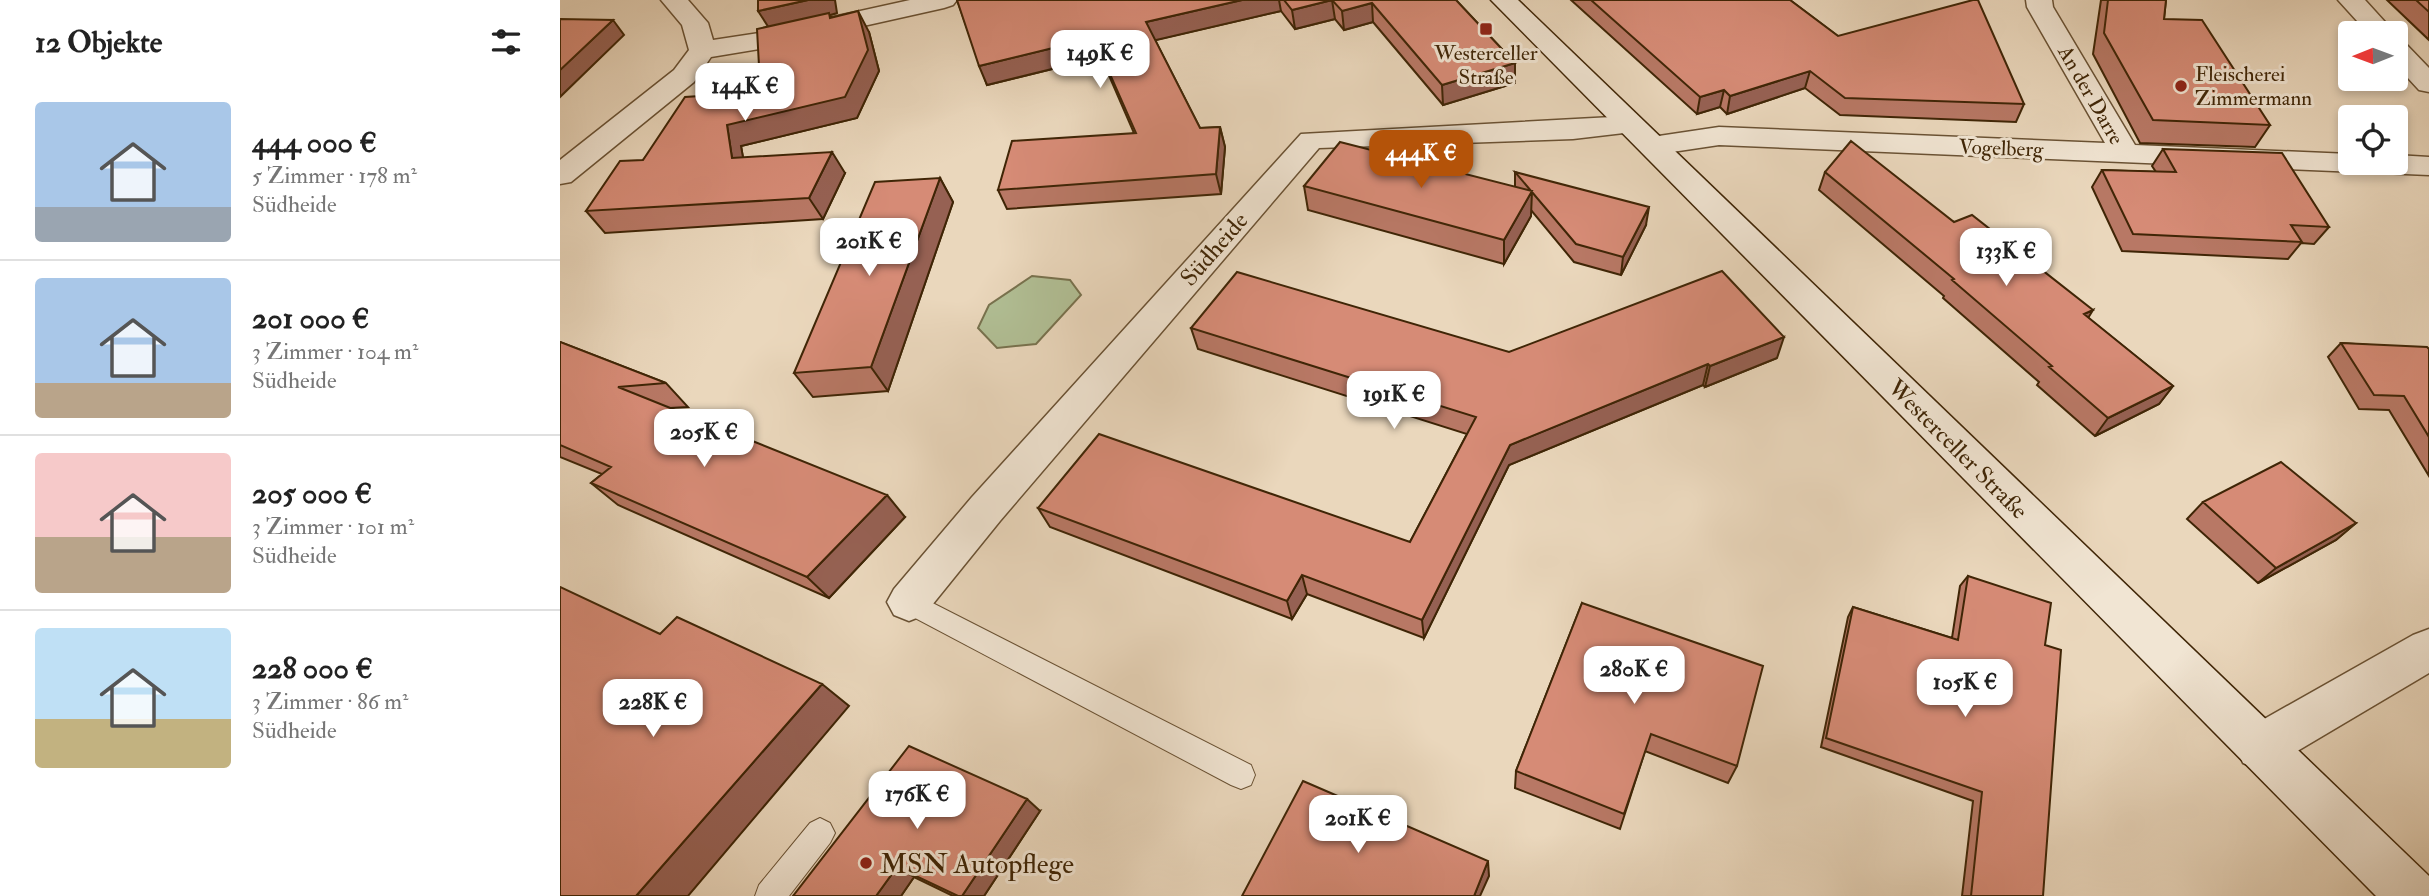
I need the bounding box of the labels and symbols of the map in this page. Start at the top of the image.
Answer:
marker: Westerceller Straße [1478,21,1494,37]
north arrow [2338,21,2408,91]
pin: 149K € [1043,31,1157,90]
place label: Westerceller Straße [1433,40,1538,91]
street label: An der Darre [2051,40,2130,150]
place label: Fleischerei Zimmermann [2195,61,2312,112]
pin: 144K € [688,64,802,123]
marker: Fleischerei Zimmermann [2173,78,2189,94]
pin: 444K € [1364,130,1478,190]
street label: Vogelberg [1958,134,2044,163]
street label: Südheide [1174,206,1255,293]
pin: 201K € [812,218,926,278]
pin: 133K € [1949,229,2063,288]
pin: 191K € [1337,372,1451,431]
street label: Westerceller Straße [1880,372,2034,526]
pin: 205K € [647,410,761,469]
pin: 280K € [1577,646,1691,706]
pin: 105K € [1908,660,2022,719]
pin: 228K € [596,680,710,739]
pin: 176K € [860,772,974,831]
pin: 201K € [1301,796,1415,855]
place label: MSN Autopflege [880,847,1074,882]
marker: MSN Autopflege [858,855,874,871]

